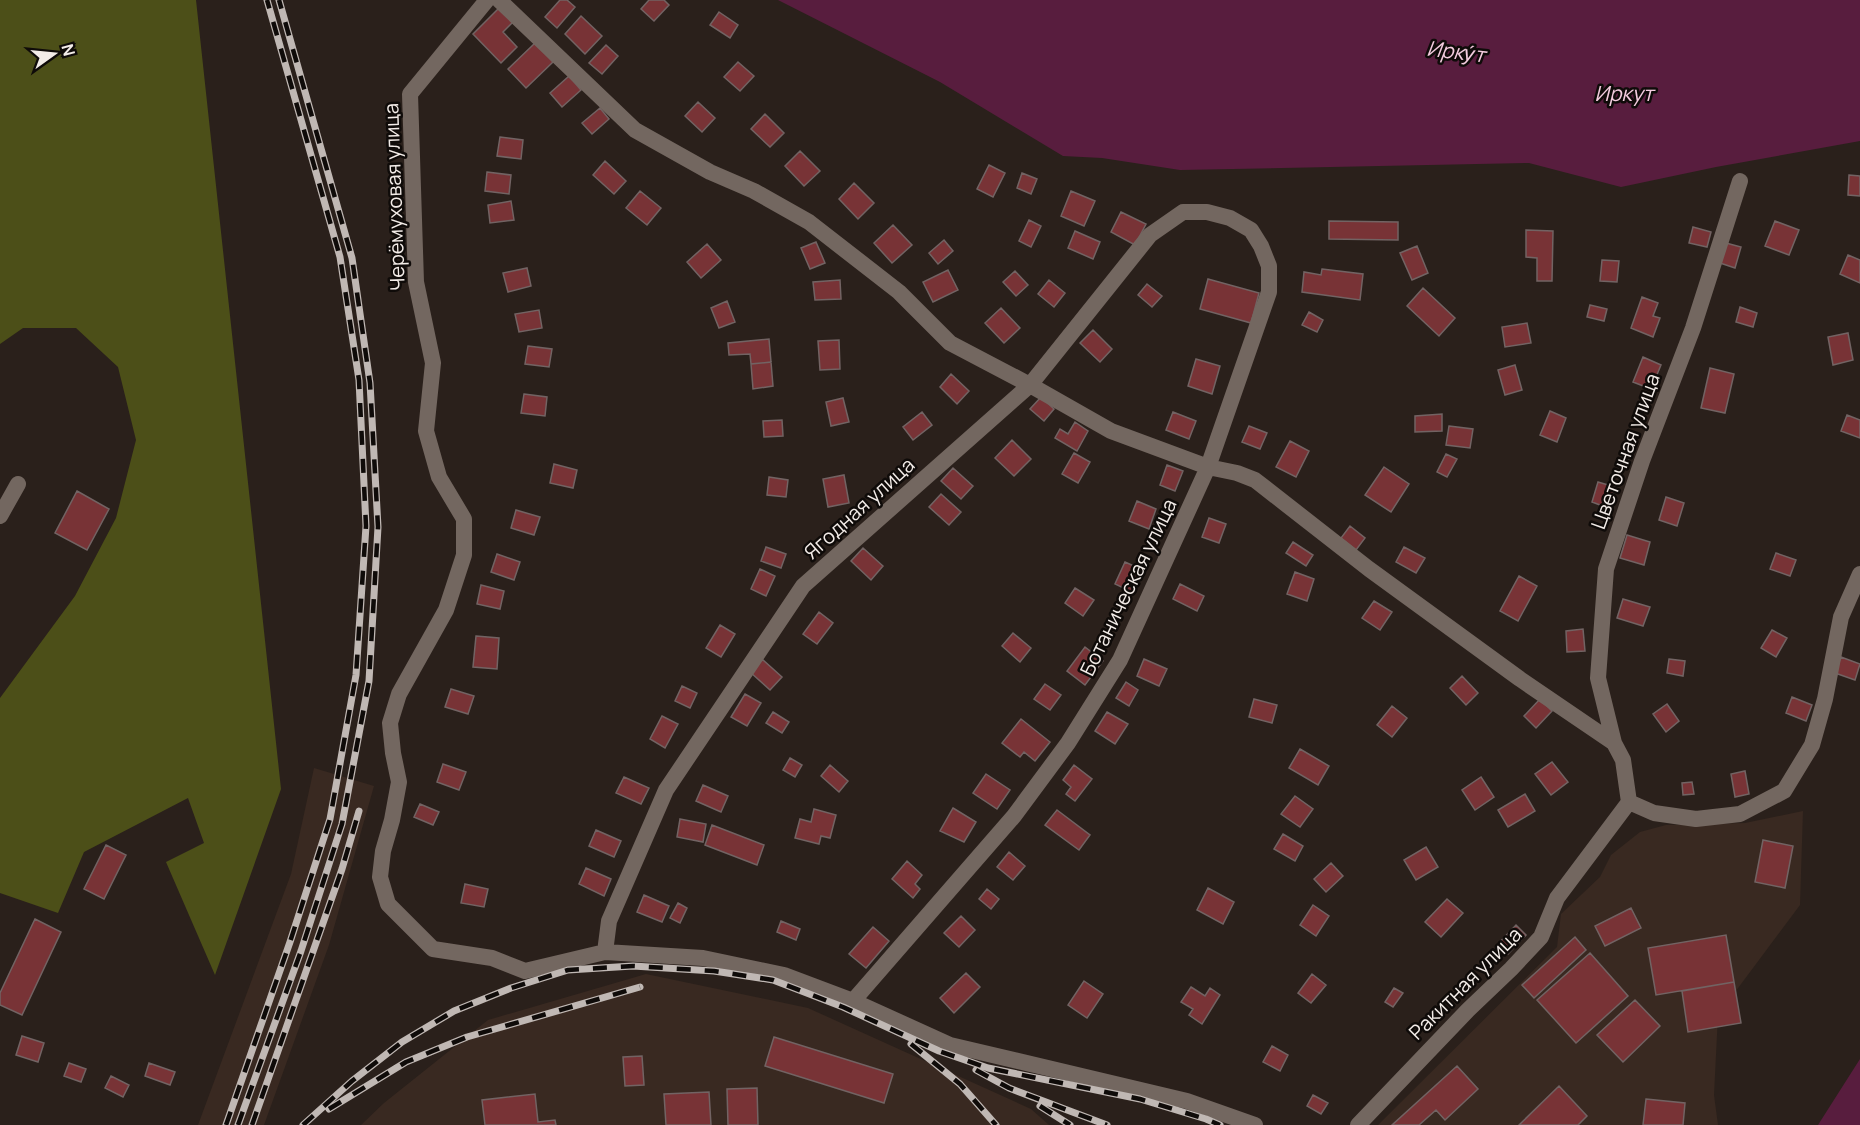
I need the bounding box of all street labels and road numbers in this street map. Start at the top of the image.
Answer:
street label: Черёмуховая улица [377,103,411,291]
street label: Цветочная улица [1584,369,1666,533]
street label: Ягодная улица [798,451,920,565]
street label: Ботаническая улица [1073,494,1183,680]
street label: Ракитная улица [1403,921,1527,1045]

